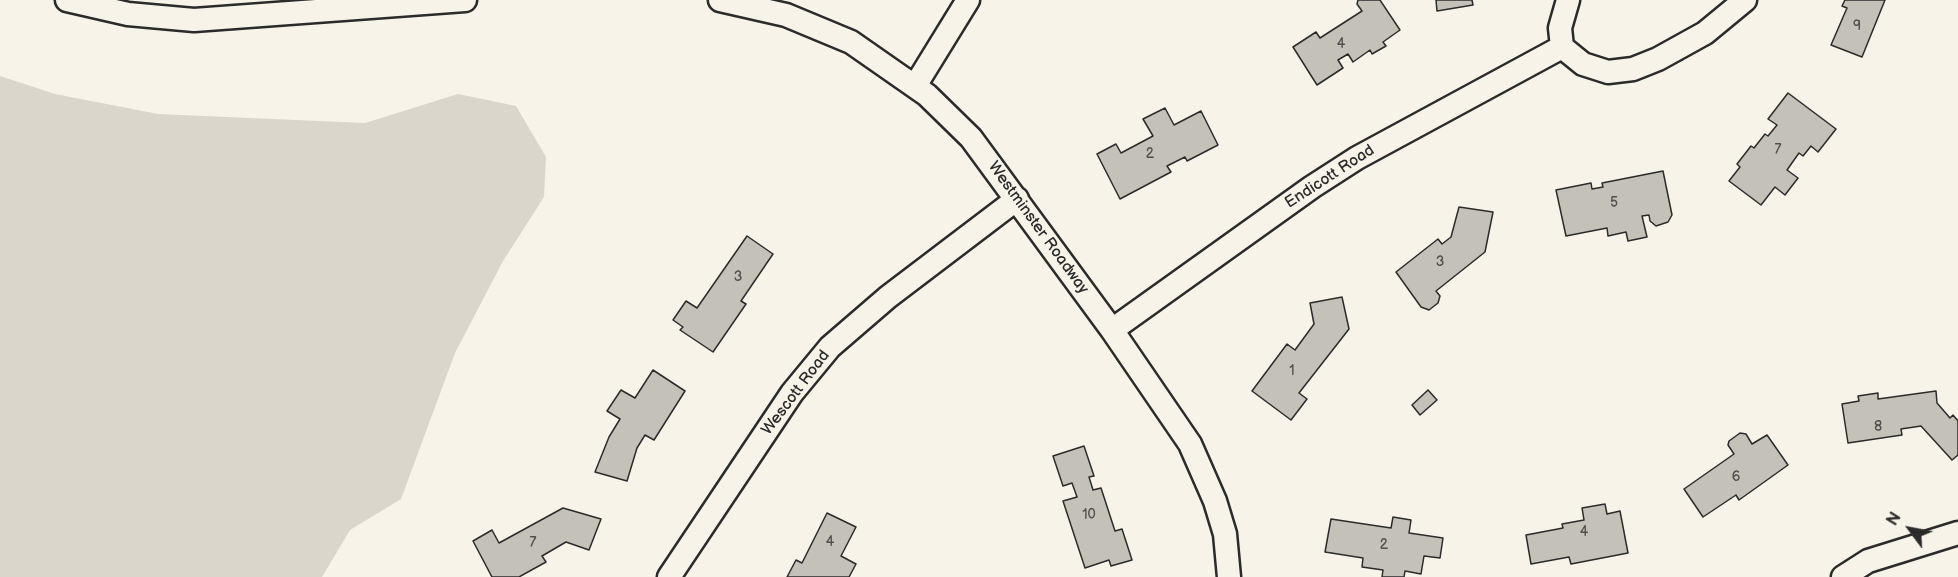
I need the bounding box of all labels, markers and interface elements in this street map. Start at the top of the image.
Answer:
house number: 9 [1853,18,1861,34]
house number: 4 [1337,36,1345,52]
street label: Endicott Road [1282,141,1378,213]
house number: 7 [1775,142,1781,158]
house number: 2 [1146,146,1154,162]
street label: Westminster Roadway [984,158,1092,298]
house number: 5 [1610,195,1618,211]
house number: 3 [1436,254,1444,270]
house number: 3 [734,269,742,285]
street label: Wescott Road [758,347,834,439]
house number: 1 [1289,363,1295,379]
house number: 8 [1874,419,1882,435]
house number: 6 [1732,469,1740,485]
north arrow [1880,499,1940,559]
house number: 10 [1082,507,1096,523]
text: N [1883,509,1906,529]
house number: 4 [1580,524,1588,540]
house number: 4 [826,534,834,550]
house number: 7 [530,535,536,551]
house number: 2 [1380,537,1388,553]

